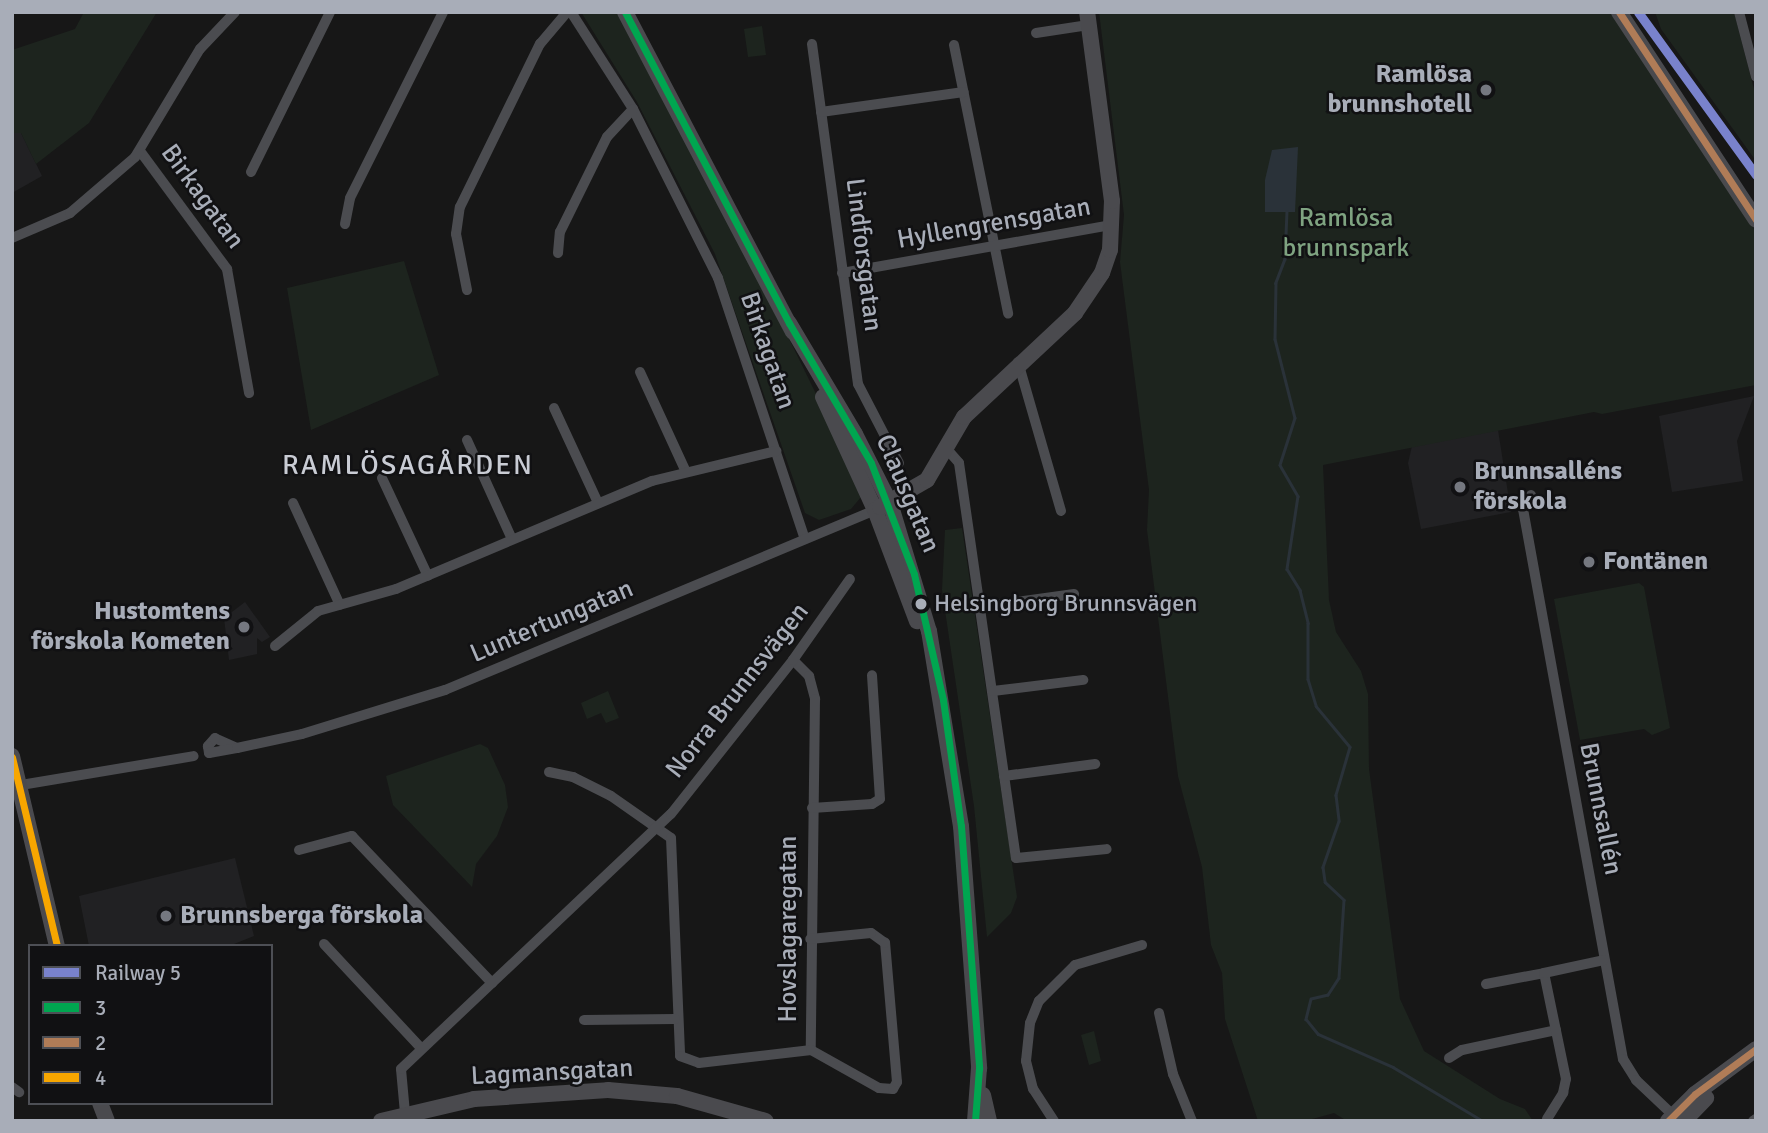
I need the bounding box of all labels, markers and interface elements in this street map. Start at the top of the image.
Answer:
place label: Ramlösa brunnshotell [1327,59,1472,120]
marker: Ramlösa brunnshotell [1478,82,1494,98]
street label: Birkagatan [154,139,250,255]
street label: Lindforsgatan [838,177,888,333]
street label: Hyllengrensgatan [895,192,1093,256]
park label: Ramlösa brunnspark [1283,203,1409,264]
street label: Birkagatan [732,288,802,414]
street label: Clausgatan [868,430,946,558]
district label: RAMLÖSAGÅRDEN [284,448,532,482]
place label: Brunnsalléns förskola [1474,456,1622,518]
marker: Brunnsalléns förskola [1452,479,1468,495]
place label: Fontänen [1603,546,1708,578]
marker: Fontänen [1581,554,1597,570]
street label: Luntertungatan [466,574,638,670]
place label: Helsingborg Brunnsvägen [934,590,1197,618]
place label: Hustomtens förskola Kometen [31,596,230,658]
street label: Norra Brunnsvägen [660,597,816,785]
marker: Helsingborg Brunnsvägen [914,597,928,611]
marker: Hustomtens förskola Kometen [236,619,252,635]
street label: Brunnsallén [1572,740,1628,878]
street label: Hovslagaregatan [773,836,805,1022]
place label: Brunnsberga förskola [180,900,423,932]
marker: Brunnsberga förskola [158,908,174,924]
legend [28,944,273,1105]
text: Railway 5 [95,960,181,986]
text: 3 [95,995,106,1021]
text: 2 [95,1030,106,1056]
street label: Lagmansgatan [470,1053,634,1093]
text: 4 [95,1065,106,1091]

